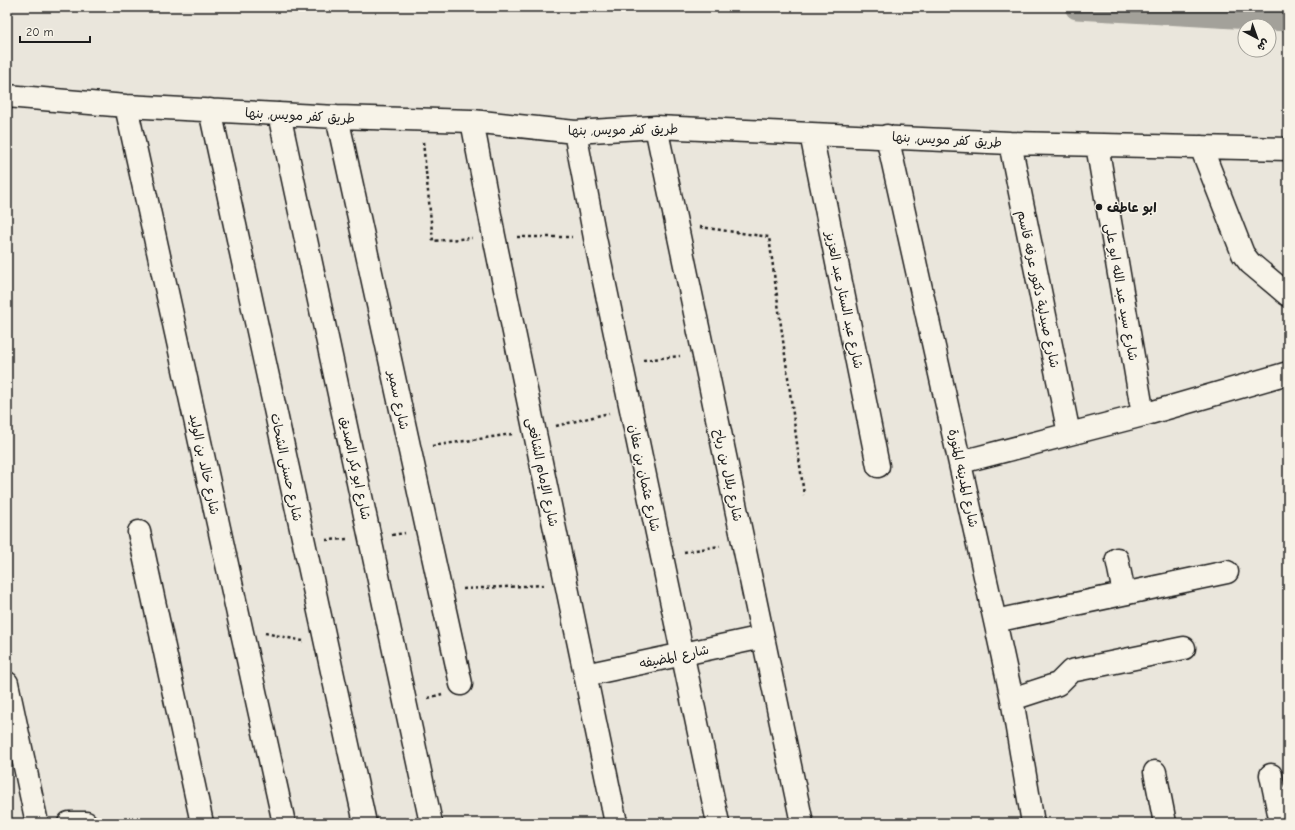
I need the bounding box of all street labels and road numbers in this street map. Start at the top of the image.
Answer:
street label: طريق كفر مويس, بنها [244,105,355,127]
street label: طريق كفر مويس, بنها [568,121,678,139]
street label: طريق كفر مويس, بنها [891,129,1002,151]
street label: شارع صيدلية دكتور عرفه قاسم [1012,209,1063,370]
street label: شارع سيد عبد الله ابو على [1100,222,1141,362]
street label: شارع عبد الستار عبد العزيز [820,229,866,370]
street label: شارع سمير [383,368,412,431]
street label: شارع خالد بن الوليد [185,412,223,516]
street label: شارع حسنى الشحات [266,412,305,523]
street label: شارع ابو بكر الصديق [335,415,374,522]
street label: شارع الإمام الشافعى [521,416,561,529]
street label: شارع عثمان بن عفان [624,423,663,534]
street label: شارع بلال بن رباح [709,427,746,523]
street label: شارع المدينه المنورة [944,427,981,529]
street label: شارع المضيفه [638,642,711,673]

